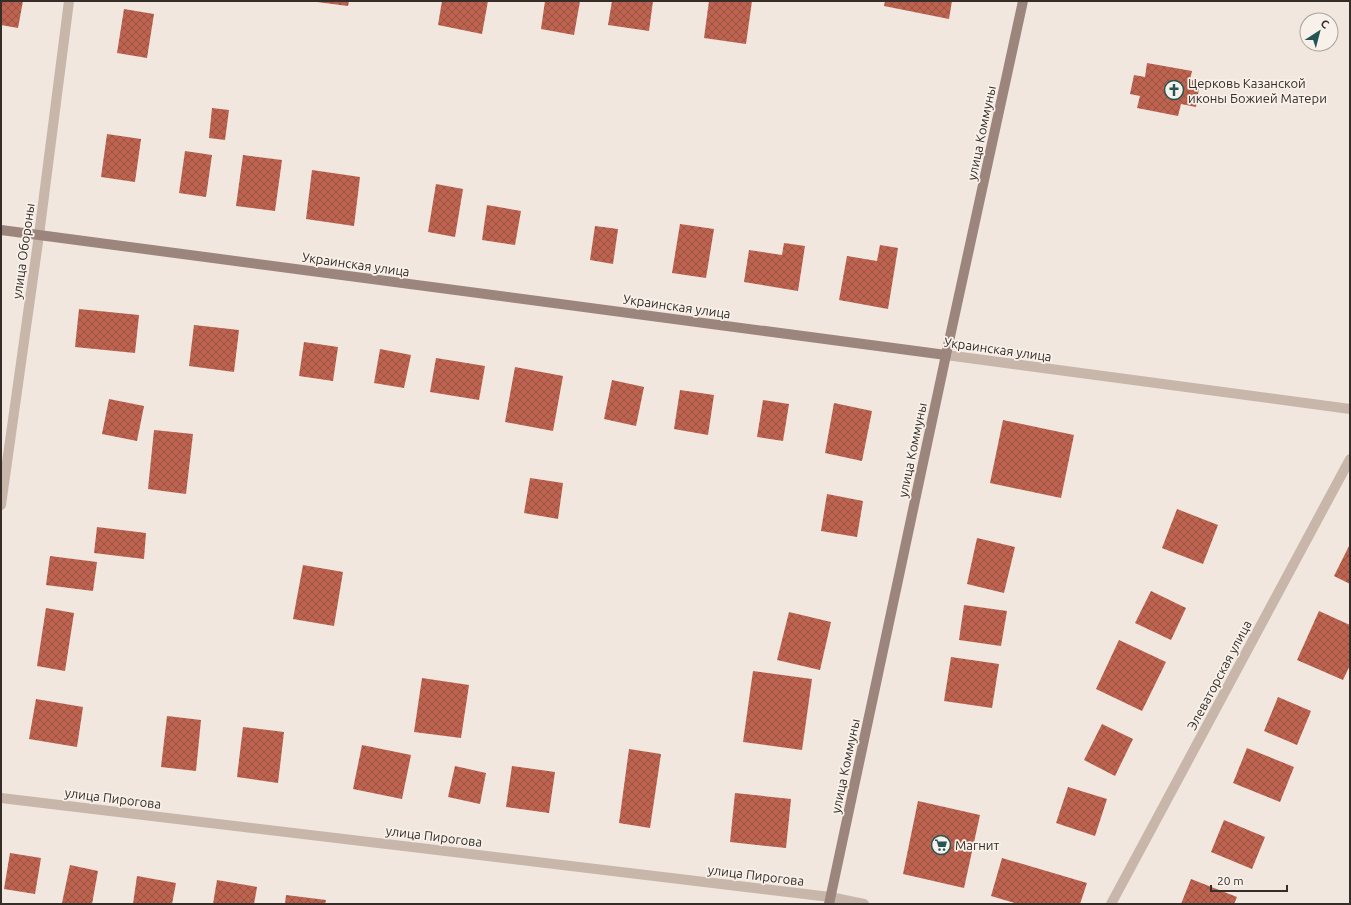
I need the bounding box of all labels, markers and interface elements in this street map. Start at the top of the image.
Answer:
north arrow [1299,12,1339,52]
text: С [1319,17,1331,31]
place label: Церковь Казанской иконы Божией Матери [1188,76,1327,105]
church icon: Церковь Казанской иконы Божией Матери [1163,79,1185,101]
street label: улица Коммуны [964,84,998,182]
street label: улица Обороны [9,202,37,300]
street label: Украинская улица [301,250,411,278]
street label: Украинская улица [622,292,732,320]
street label: Украинская улица [943,335,1053,363]
street label: улица Коммуны [895,401,929,499]
street label: Элеваторская улица [1184,618,1254,732]
street label: улица Коммуны [828,717,862,815]
street label: улица Пирогова [64,785,162,811]
street label: улица Пирогова [385,823,483,849]
supermarket icon: Магнит [930,834,952,856]
place label: Магнит [955,838,1000,852]
street label: улица Пирогова [707,862,805,888]
scale bar [1211,867,1287,893]
text: 20 m [1217,874,1244,887]

